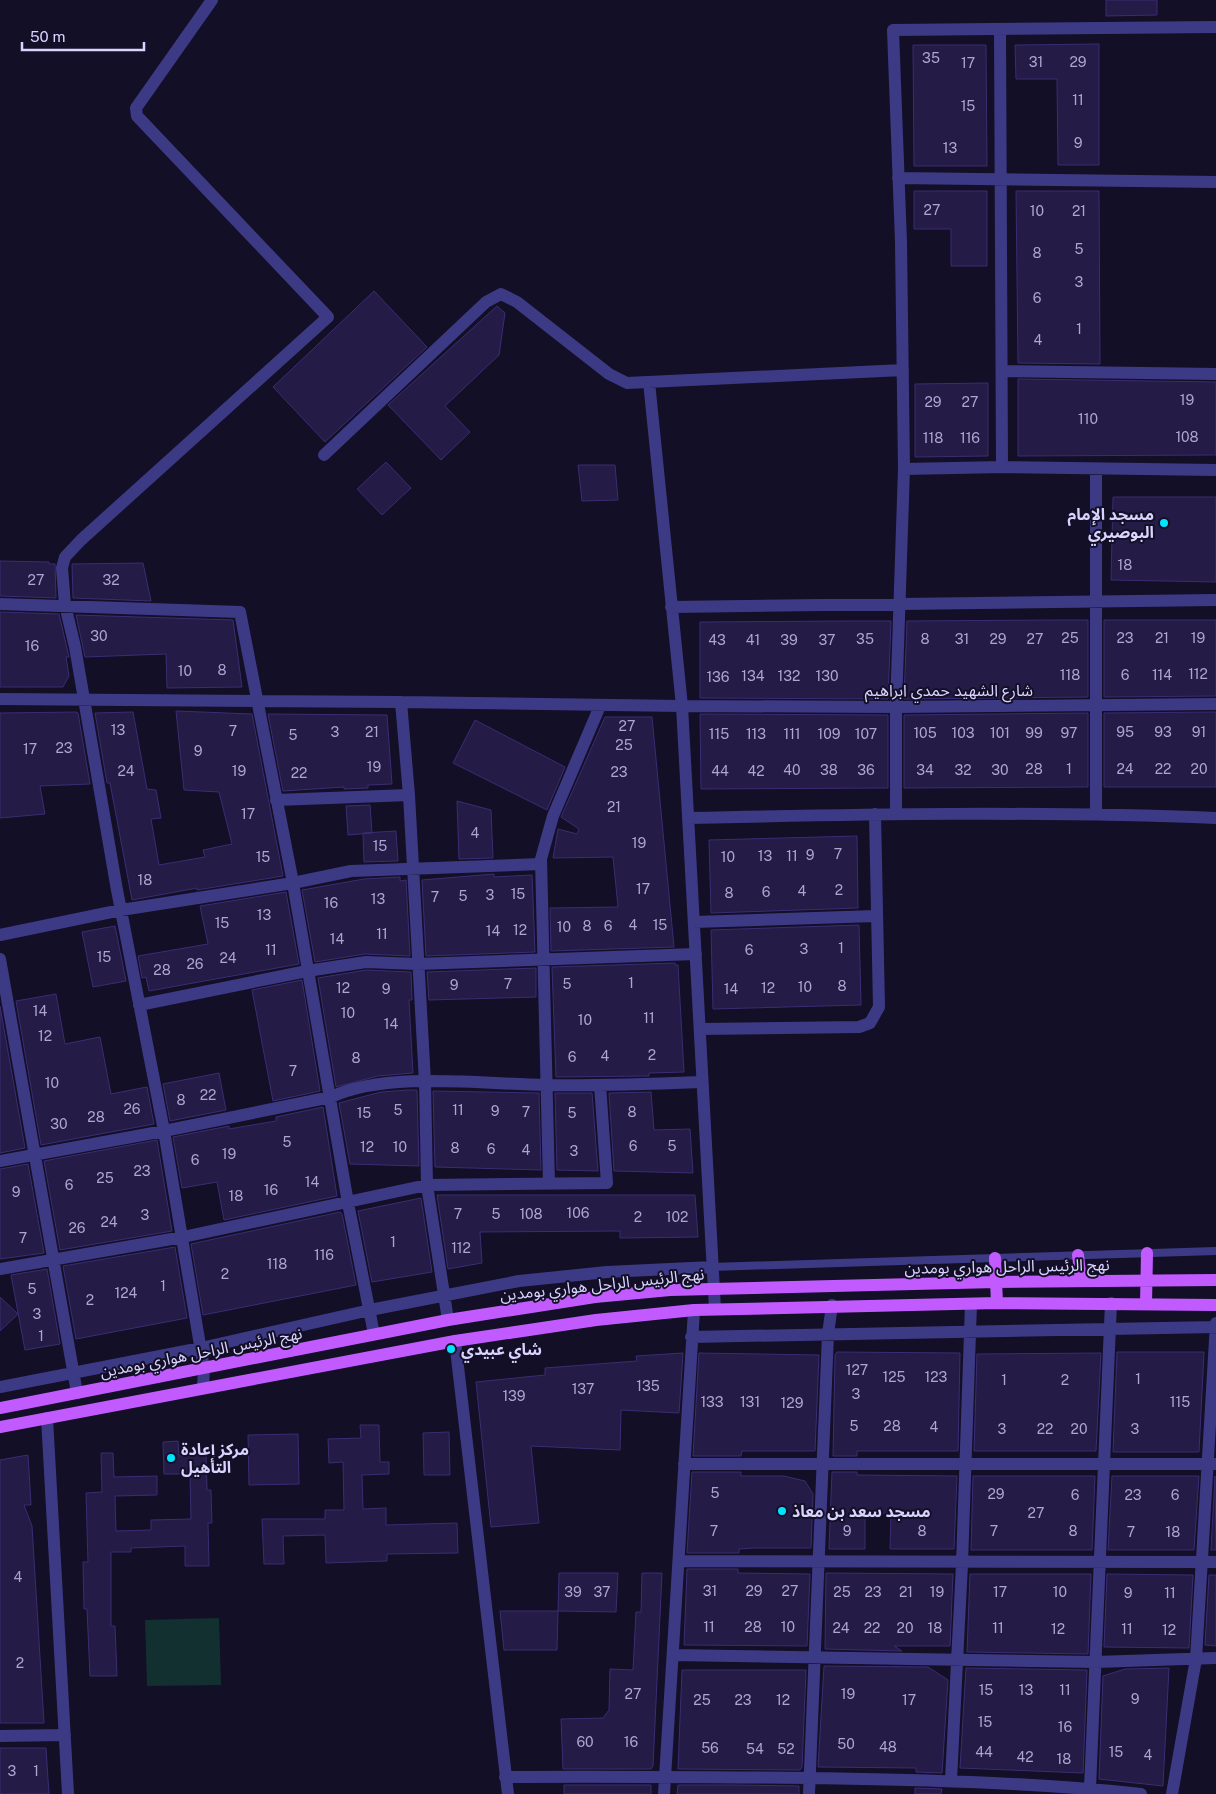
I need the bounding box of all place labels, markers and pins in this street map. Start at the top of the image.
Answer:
place label: مسجد الإمام البوصيري [1068,505,1154,546]
marker: مسجد الإمام البوصيري [1158,517,1170,529]
place label: شاي عبيدي [461,1340,542,1363]
marker: شاي عبيدي [445,1343,457,1355]
place label: مركز إعادة التأهيل [181,1440,249,1477]
marker: مركز إعادة التأهيل [165,1452,177,1464]
place label: مسجد سعد بن معاذ [792,1502,931,1521]
marker: مسجد سعد بن معاذ [776,1505,788,1517]

